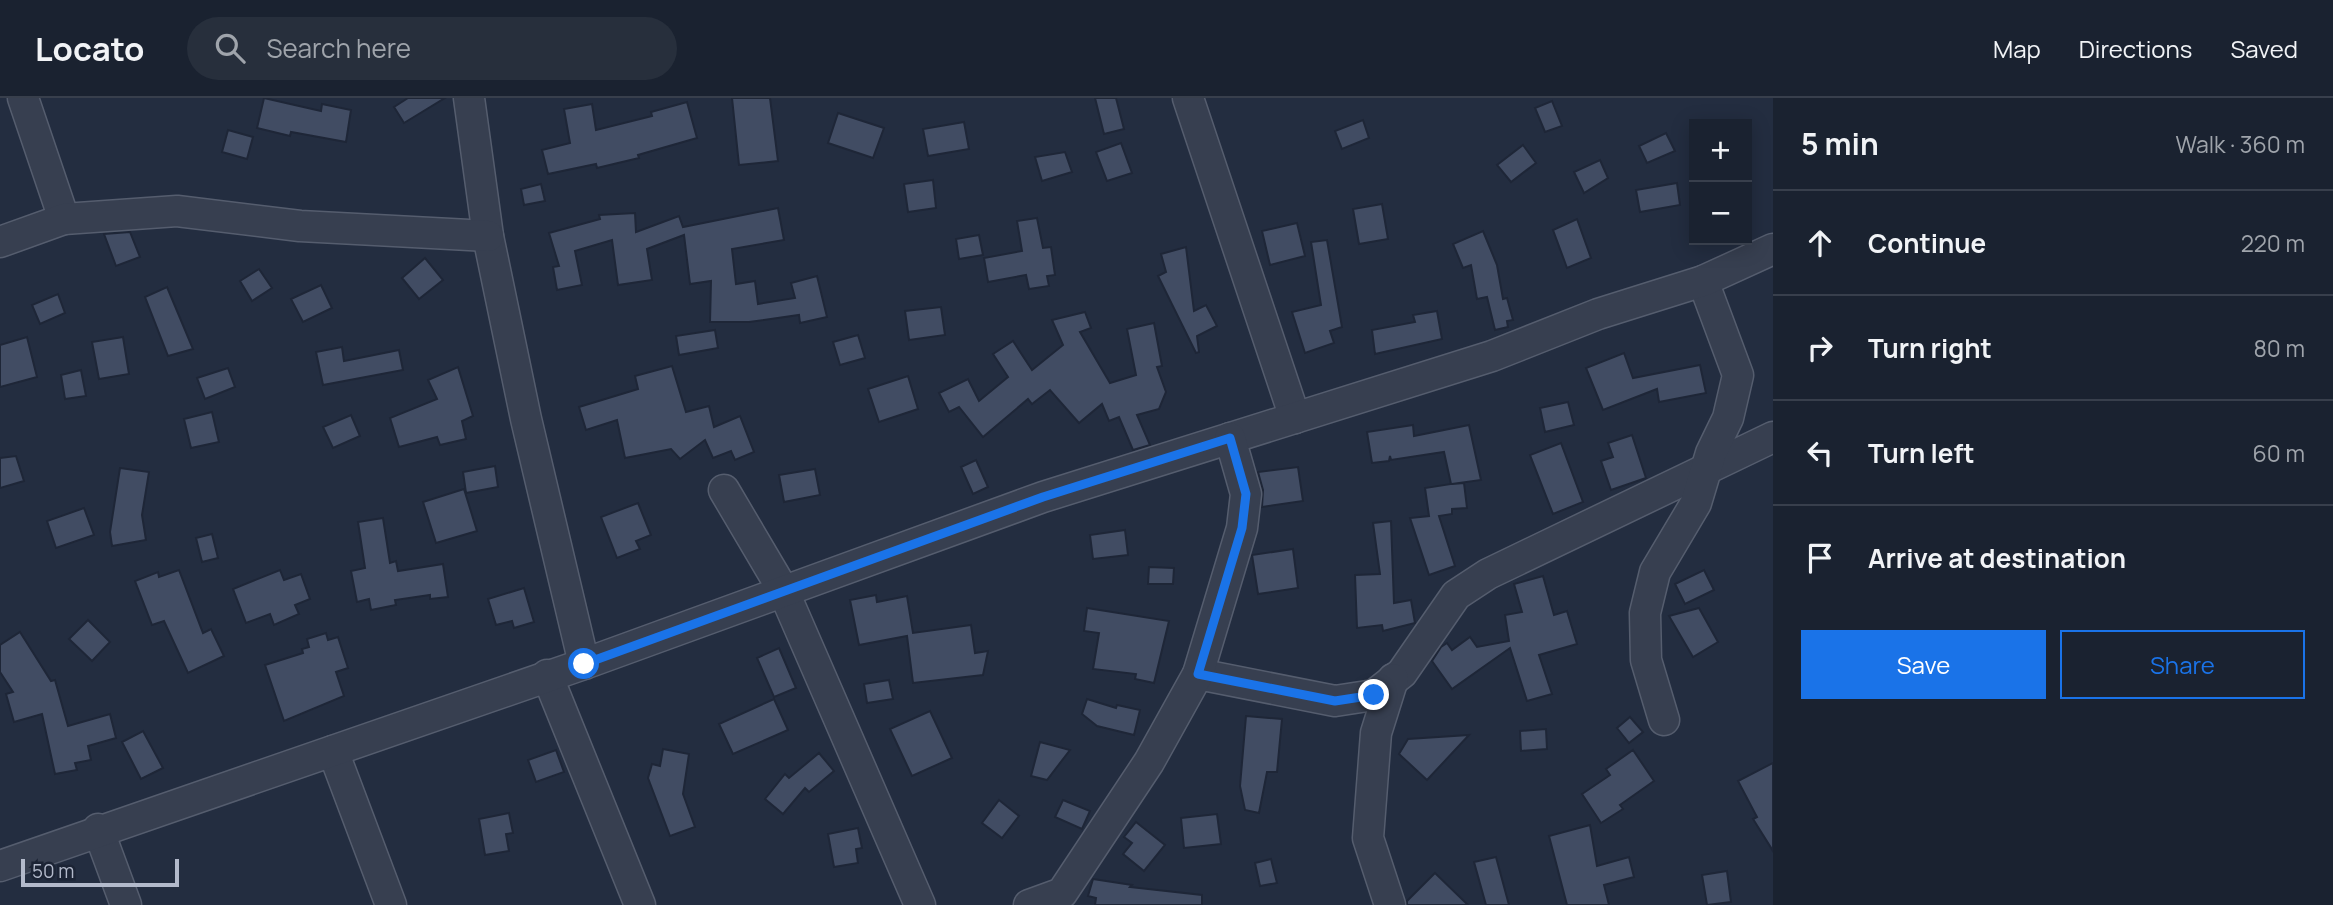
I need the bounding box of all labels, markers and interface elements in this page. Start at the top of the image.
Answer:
search box [187,17,677,80]
text: Locato [35,26,145,71]
icon: search [211,29,249,67]
text: Search here [267,30,411,66]
text: Map [1993,32,2041,65]
text: Directions [2079,32,2192,65]
text: Saved [2230,32,2298,65]
map controls [1689,119,1752,245]
button: + [1689,119,1752,182]
text: 5 min [1801,123,1879,164]
text: Walk · 360 m [2175,128,2305,160]
button: − [1689,182,1752,245]
icon: ahead [1801,224,1839,262]
text: Continue [1868,225,1986,261]
text: 220 m [2241,227,2305,259]
icon: right [1801,329,1839,367]
text: Turn right [1868,330,1992,366]
text: 80 m [2254,332,2305,364]
icon: left [1801,434,1839,472]
text: Turn left [1868,435,1975,471]
text: 60 m [2253,437,2305,469]
icon: arrive [1801,539,1839,577]
text: Arrive at destination [1868,540,2126,576]
button: Save [1801,630,2046,699]
button: Share [2060,630,2305,699]
route start [568,648,599,679]
route end [1358,679,1389,710]
scale bar [21,856,178,888]
text: 50 m [32,858,74,884]

